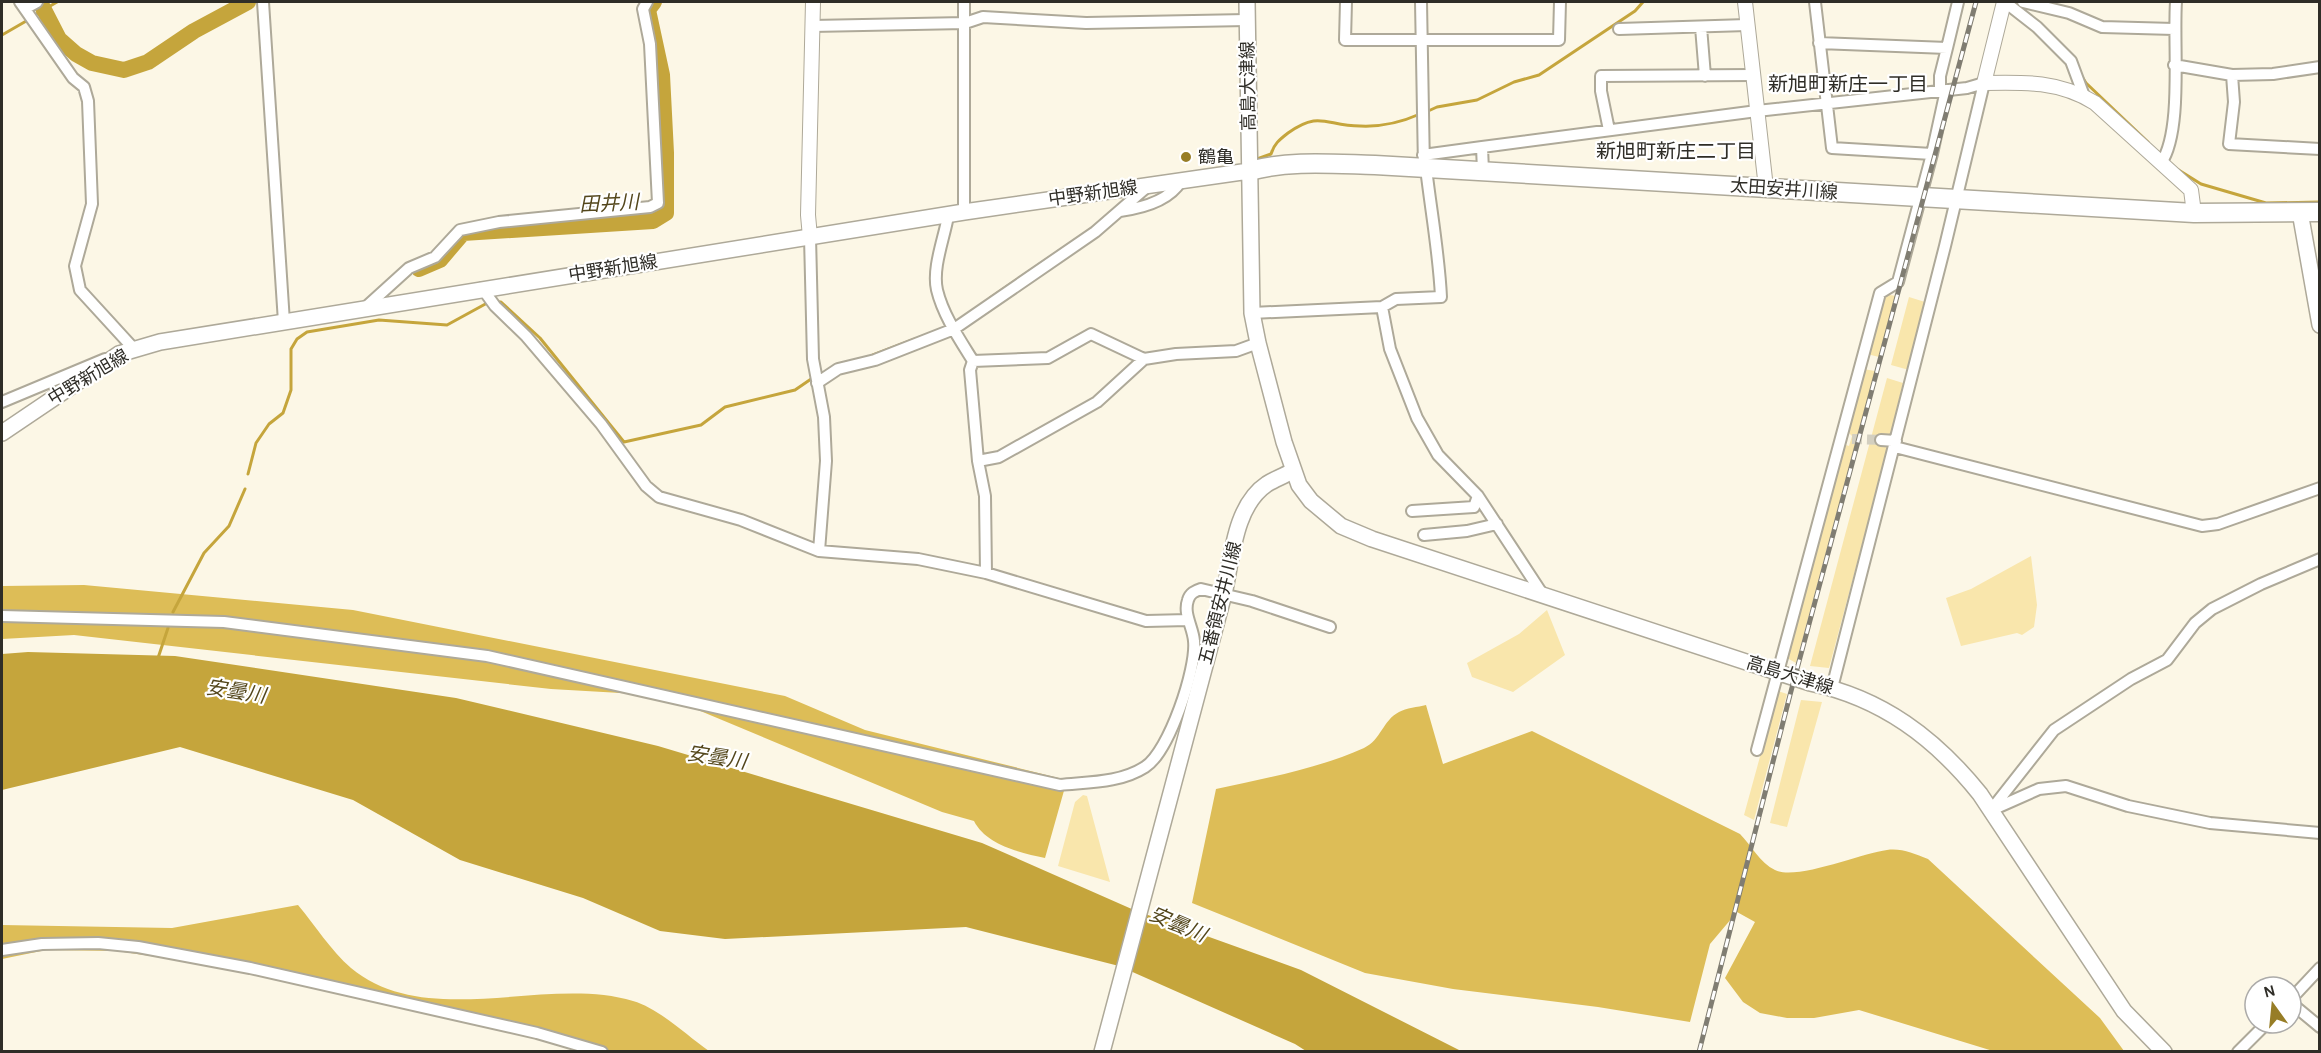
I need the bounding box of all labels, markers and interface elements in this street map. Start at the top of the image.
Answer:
street label: 高島大津線 [1236,41,1260,131]
district label: 新旭町新庄一丁目 [1768,73,1928,96]
district label: 新旭町新庄二丁目 [1596,140,1756,163]
place label: 鶴亀 [1198,146,1234,168]
marker: 鶴亀 [1179,150,1193,164]
street label: 太田安井川線 [1729,174,1839,204]
street label: 中野新旭線 [1047,176,1139,210]
water label: 田井川 [578,190,642,217]
street label: 中野新旭線 [567,250,659,286]
street label: 中野新旭線 [44,344,132,410]
street label: 五番領安井川線 [1194,539,1246,667]
street label: 高島大津線 [1744,651,1836,699]
water label: 安曇川 [204,675,269,708]
water label: 安曇川 [685,741,750,774]
water label: 安曇川 [1146,902,1212,948]
north arrow [2243,975,2303,1035]
text: N [2261,980,2277,1002]

